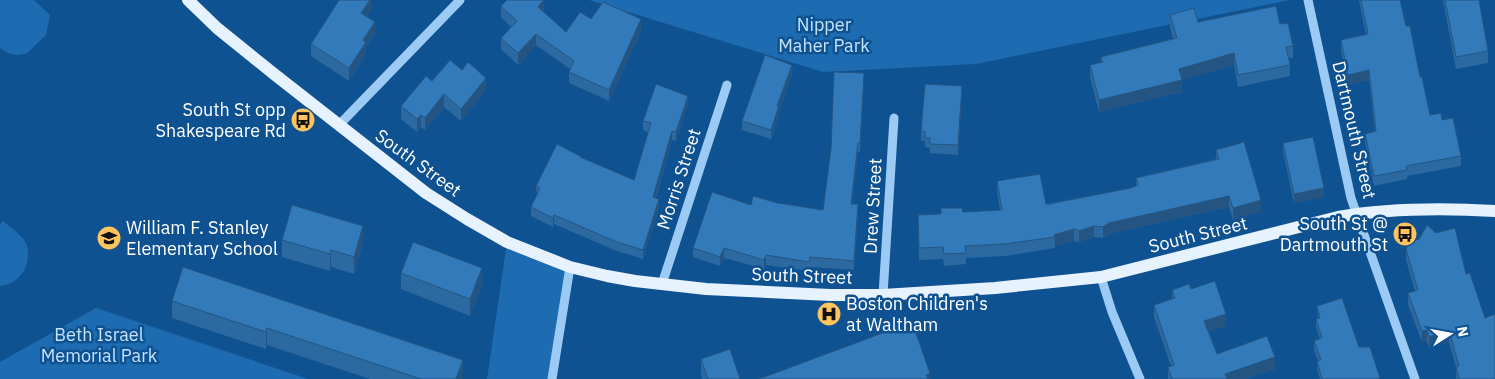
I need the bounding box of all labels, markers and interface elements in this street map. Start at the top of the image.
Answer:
park label: Nipper Maher Park [778,13,870,57]
street label: Dartmouth Street [1327,59,1382,201]
place label: South St opp Shakespeare Rd [156,98,286,142]
bus stop icon: South St opp Shakespeare Rd [290,107,316,133]
street label: South Street [371,124,466,202]
street label: Morris Street [651,125,706,232]
street label: Drew Street [859,158,886,254]
street label: South Street [1146,211,1250,258]
place label: South St @ Dartmouth St [1280,212,1388,256]
place label: William F. Stanley Elementary School [126,216,278,260]
bus stop icon: South St @ Dartmouth St [1392,221,1418,247]
school or university icon: William F. Stanley Elementary School [96,225,122,251]
street label: South Street [751,262,853,289]
place label: Boston Children's at Waltham [846,292,988,336]
hospital icon: Boston Children's at Waltham [816,301,842,327]
north arrow [1425,309,1475,359]
park label: Beth Israel Memorial Park [41,323,158,367]
text: N [1453,325,1473,338]

